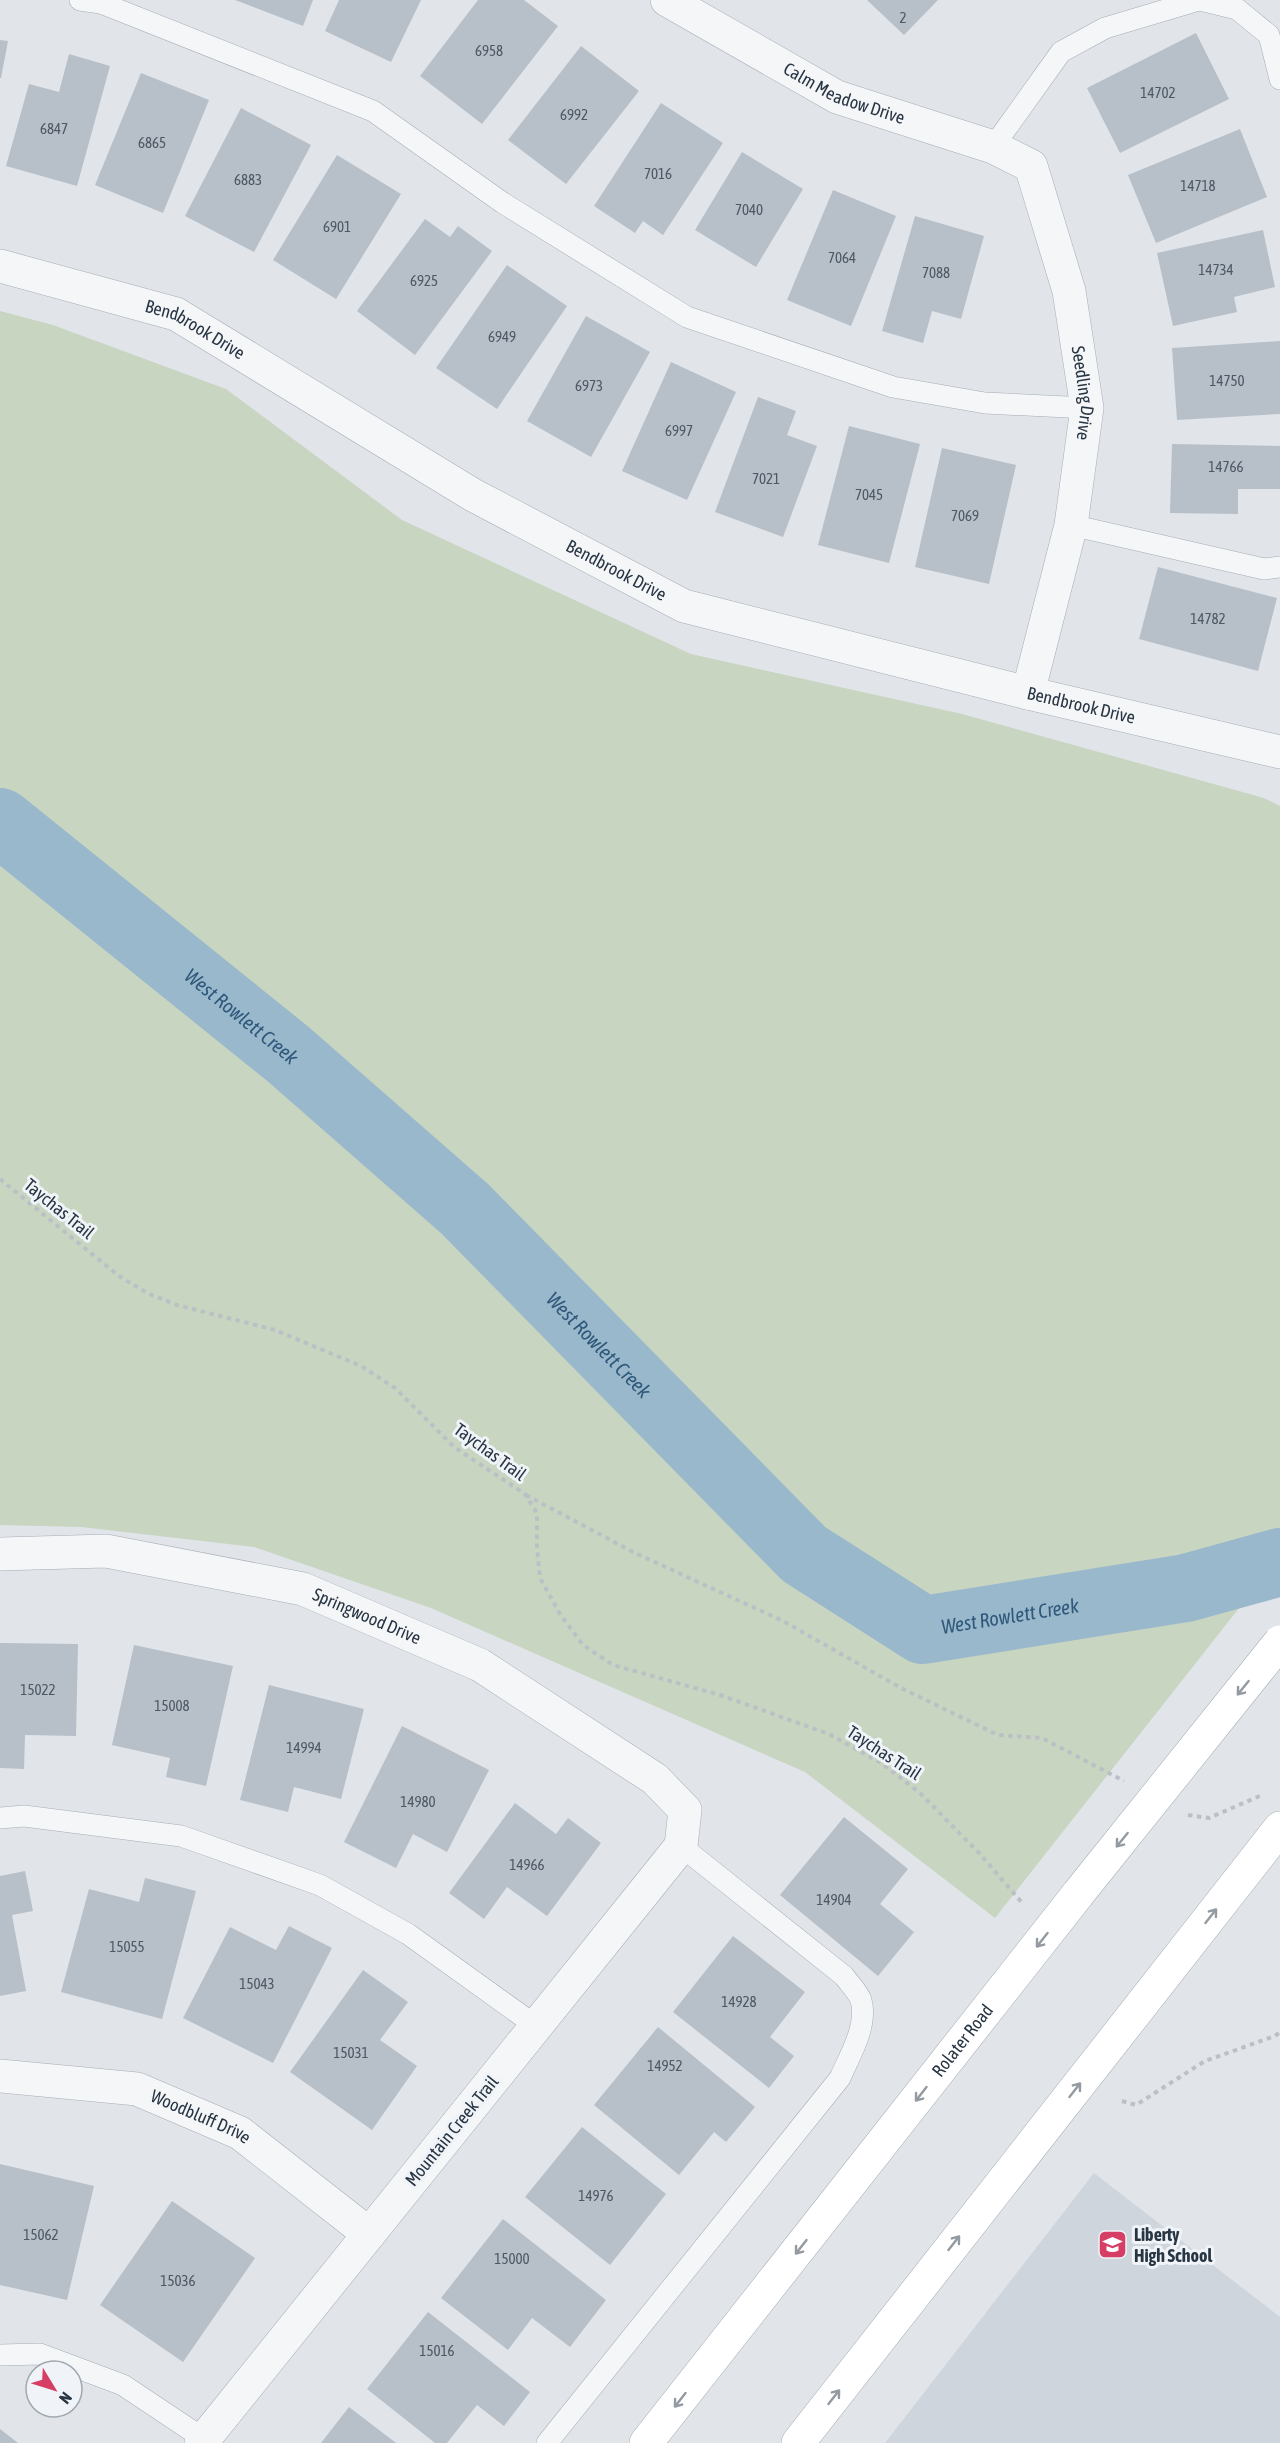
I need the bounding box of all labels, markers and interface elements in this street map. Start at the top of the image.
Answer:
house number: 2 [899,9,907,26]
house number: 6958 [475,42,503,59]
street label: Calm Meadow Drive [780,58,907,128]
house number: 14702 [1140,84,1176,101]
house number: 6992 [560,106,588,123]
house number: 6847 [40,120,68,137]
house number: 6865 [138,134,166,151]
house number: 7016 [644,165,672,182]
house number: 6883 [234,171,262,188]
house number: 14718 [1180,177,1216,194]
house number: 7040 [735,201,763,218]
house number: 6901 [323,218,351,235]
house number: 7064 [828,249,856,266]
house number: 14734 [1198,261,1234,278]
house number: 7088 [922,264,950,281]
house number: 6925 [410,272,438,289]
street label: Bendbrook Drive [143,295,249,363]
house number: 6949 [488,328,516,345]
street label: Seedling Drive [1068,344,1098,442]
house number: 14750 [1209,372,1245,389]
house number: 6973 [575,377,603,394]
house number: 6997 [665,422,693,439]
house number: 14766 [1208,458,1244,475]
house number: 7021 [752,470,780,487]
house number: 7045 [855,486,883,503]
house number: 7069 [951,507,979,524]
street label: Bendbrook Drive [563,535,670,605]
house number: 14782 [1190,610,1226,627]
street label: Bendbrook Drive [1025,682,1137,728]
water label: West Rowlett Creek [180,964,303,1069]
street label: Taychas Trail [20,1174,99,1243]
water label: West Rowlett Creek [542,1287,656,1403]
street label: Taychas Trail [450,1418,531,1485]
street label: Springwood Drive [310,1583,424,1648]
water label: West Rowlett Creek [939,1593,1080,1638]
one-way arrow [1237,1679,1250,1695]
house number: 15022 [20,1681,56,1698]
house number: 15008 [154,1697,190,1714]
street label: Taychas Trail [843,1721,925,1784]
house number: 14994 [286,1739,322,1756]
house number: 14980 [400,1793,436,1810]
one-way arrow [1115,1832,1128,1848]
house number: 14966 [509,1856,545,1873]
house number: 14904 [816,1891,852,1908]
one-way arrow [1205,1908,1218,1924]
one-way arrow [1035,1932,1048,1948]
house number: 15055 [109,1938,145,1955]
house number: 15043 [239,1975,275,1992]
house number: 14928 [721,1993,757,2010]
street label: Rolater Road [927,2000,997,2081]
house number: 15031 [333,2044,369,2061]
house number: 14952 [647,2057,683,2074]
street label: Mountain Creek Trail [401,2071,503,2190]
one-way arrow [1068,2082,1081,2098]
street label: Woodbluff Drive [148,2085,255,2148]
one-way arrow [915,2085,928,2101]
house number: 14976 [578,2187,614,2204]
place label: Liberty High School [1134,2224,1212,2266]
house number: 15062 [23,2226,59,2243]
school or university icon: Liberty High School [1097,2229,1129,2261]
one-way arrow [948,2236,961,2252]
one-way arrow [794,2238,807,2254]
house number: 15000 [494,2250,530,2267]
house number: 15036 [160,2272,196,2289]
house number: 15016 [419,2342,455,2359]
north arrow [24,2359,84,2419]
text: N [56,2389,76,2408]
one-way arrow [828,2389,841,2405]
one-way arrow [673,2392,686,2408]

